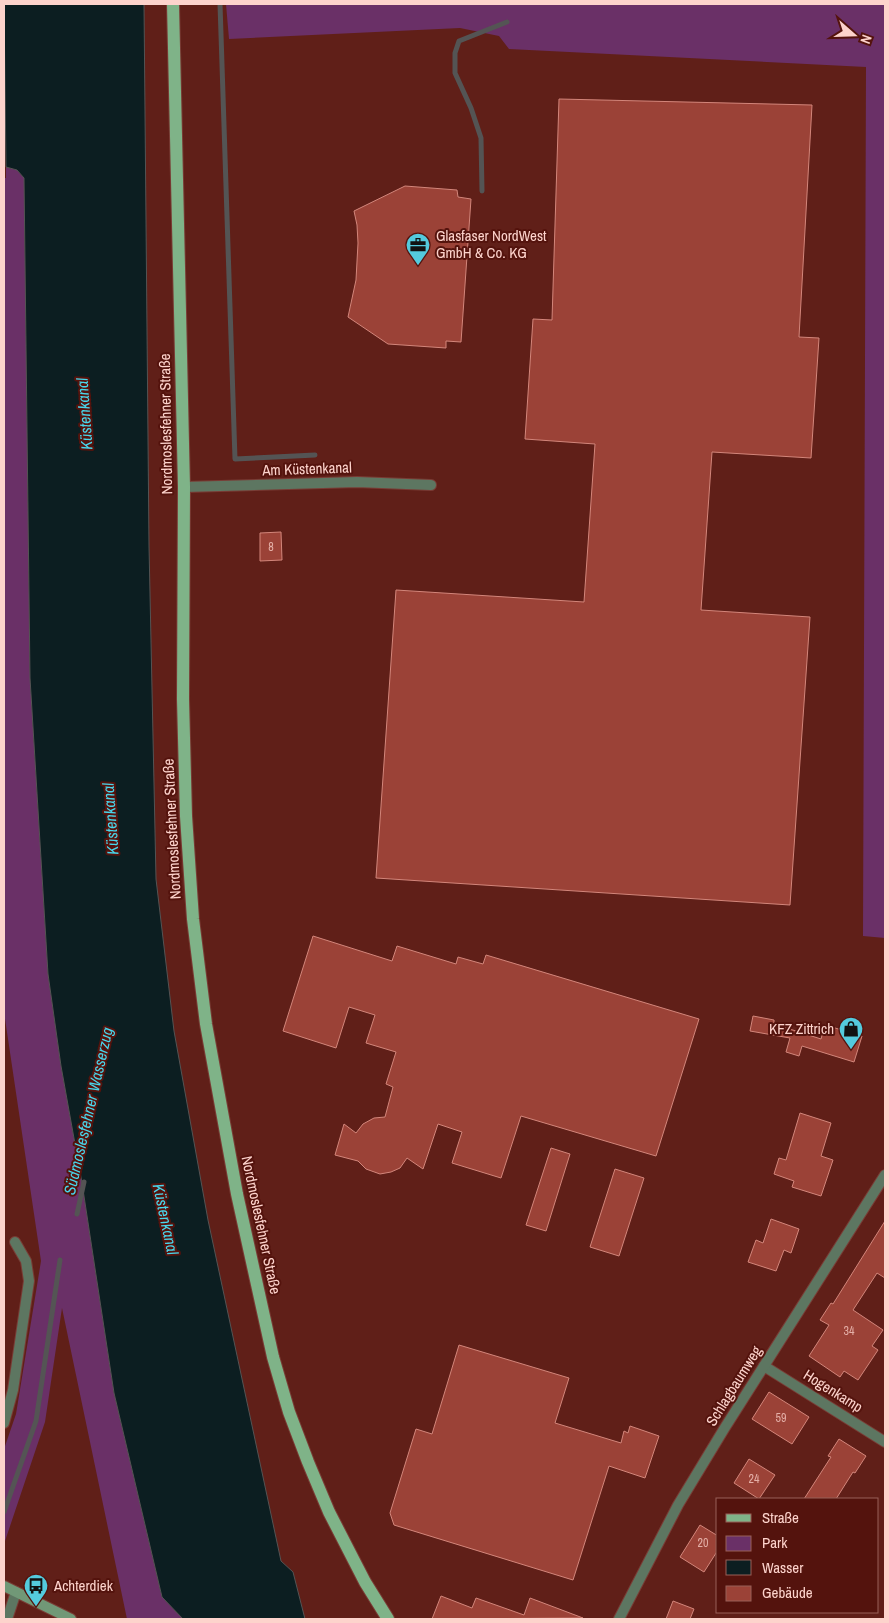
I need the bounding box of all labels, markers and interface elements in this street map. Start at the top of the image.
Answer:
north arrow [829,10,879,60]
text: N [856,32,876,46]
place label: Glasfaser NordWest GmbH & Co. KG [436,225,547,263]
office icon: Glasfaser NordWest GmbH & Co. KG [405,232,431,266]
street label: Nordmoslesfehner Straße [154,353,177,495]
water label: Küstenkanal [70,376,97,451]
street label: Am Küstenkanal [261,456,352,481]
house number: 8 [268,539,274,555]
street label: Nordmoslesfehner Straße [157,758,186,900]
water label: Küstenkanal [96,781,123,856]
shop icon: KFZ Zittrich [838,1016,864,1050]
place label: KFZ Zittrich [769,1018,834,1039]
water label: Südmoslesfehner Wasserzug [58,1025,118,1197]
street label: Nordmoslesfehner Straße [237,1154,286,1296]
water label: Küstenkanal [148,1181,184,1258]
house number: 34 [844,1323,855,1339]
street label: Schlagbaumweg [701,1341,767,1430]
street label: Hogenkamp [800,1364,867,1417]
house number: 59 [776,1410,786,1426]
house number: 24 [749,1471,760,1487]
legend [716,1498,879,1613]
text: Straße [762,1507,799,1528]
text: Park [762,1532,788,1553]
house number: 20 [698,1535,708,1551]
text: Wasser [762,1557,803,1578]
bus stop icon: Achterdiek [23,1573,49,1607]
place label: Achterdiek [53,1575,114,1596]
text: Gebäude [762,1582,813,1603]

